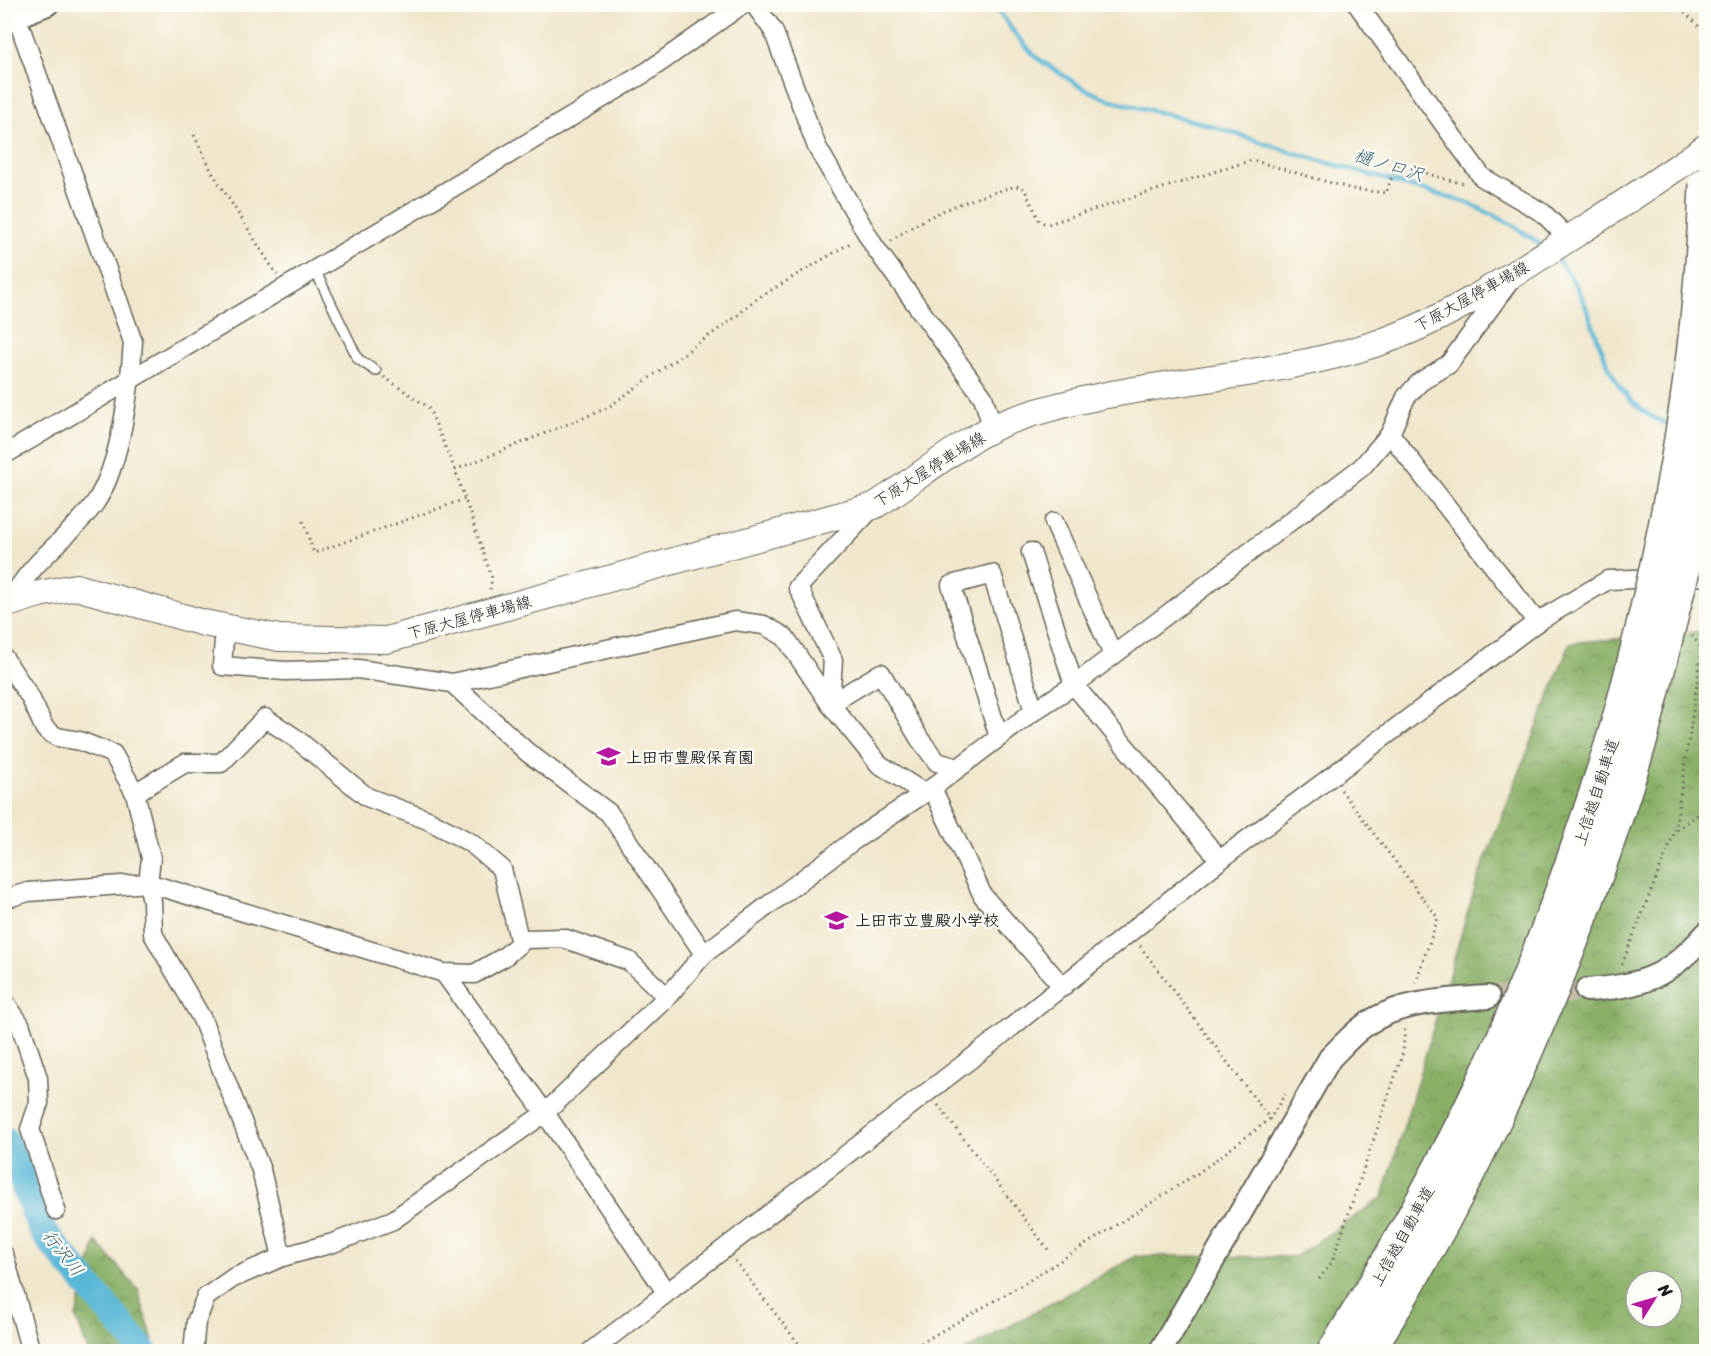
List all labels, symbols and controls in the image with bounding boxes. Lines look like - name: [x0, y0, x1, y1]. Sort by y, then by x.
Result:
- water label: 樋ノ口沢: [1350, 139, 1429, 191]
- street label: 下原大屋停車場線: [1408, 253, 1534, 340]
- street label: 下原大屋停車場線: [867, 423, 991, 516]
- street label: 下原大屋停車場線: [404, 587, 535, 648]
- street label: 上信越自動車道: [1565, 734, 1628, 850]
- place label: 上田市豊殿保育園: [626, 743, 754, 772]
- school or university icon: 上田市豊殿保育園: [595, 744, 621, 770]
- place label: 上田市立豊殿小学校: [855, 906, 999, 935]
- school or university icon: 上田市立豊殿小学校: [824, 907, 850, 933]
- street label: 上信越自動車道: [1363, 1180, 1442, 1292]
- water label: 行沢川: [34, 1222, 92, 1284]
- north arrow: [1624, 1269, 1684, 1329]
- text: N: [1650, 1276, 1681, 1304]

